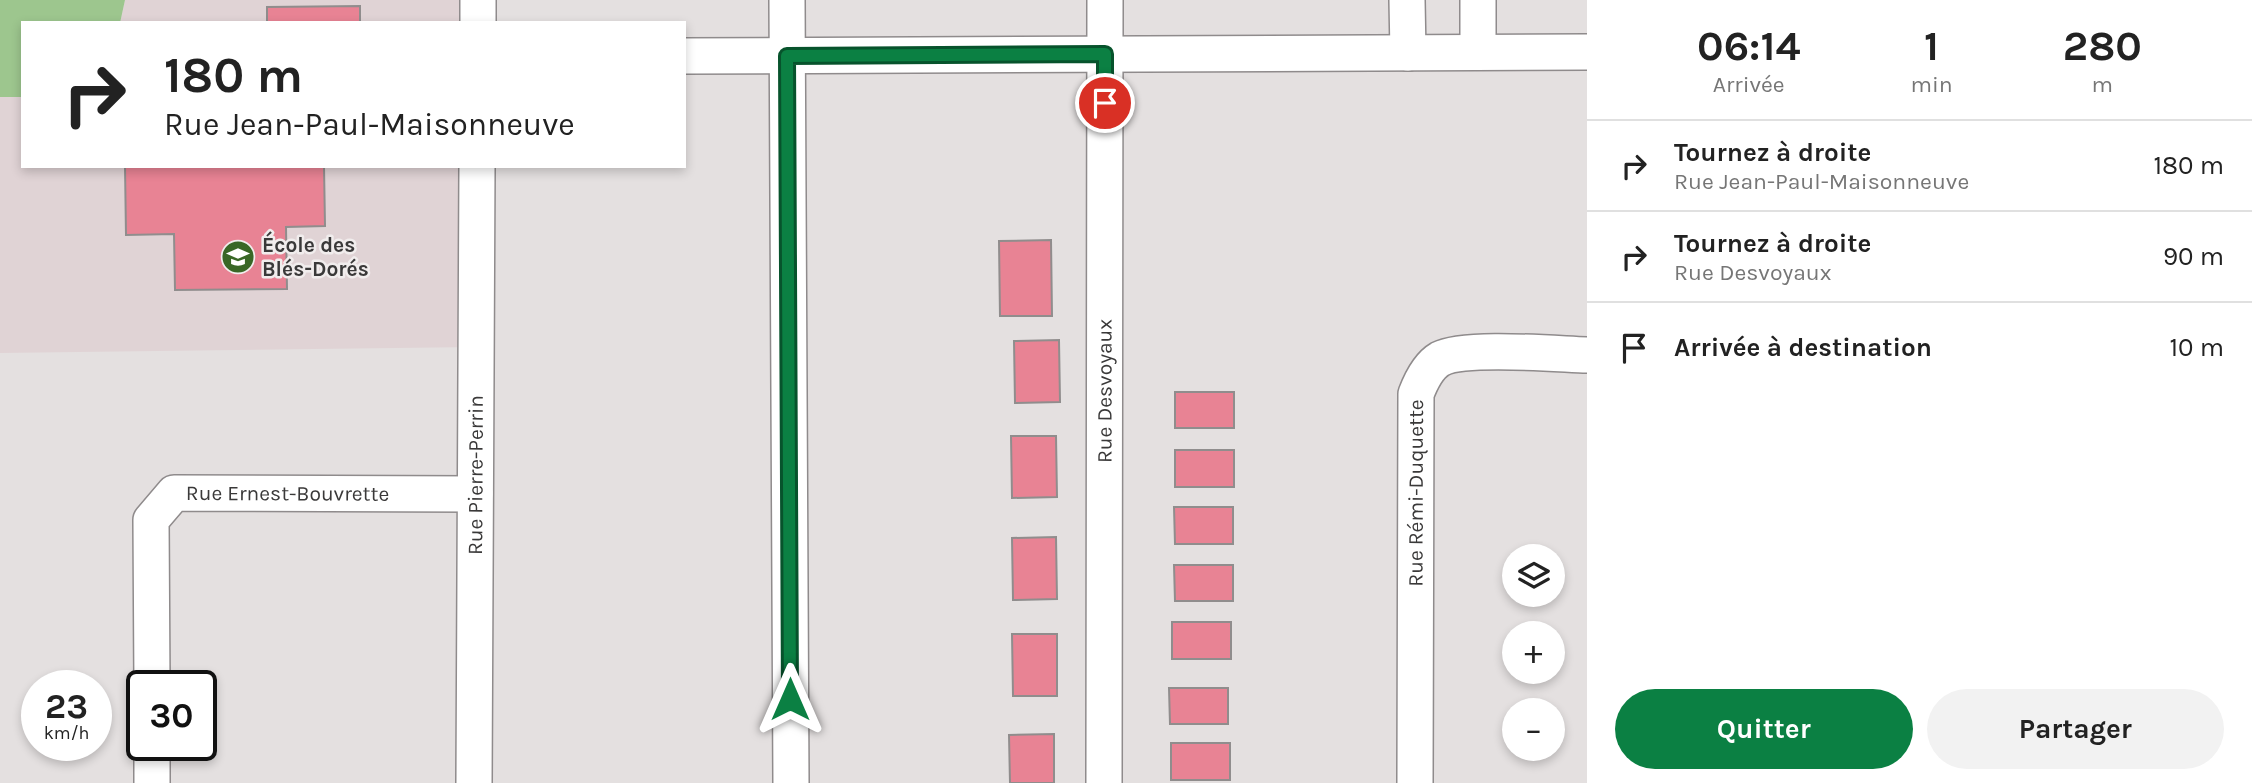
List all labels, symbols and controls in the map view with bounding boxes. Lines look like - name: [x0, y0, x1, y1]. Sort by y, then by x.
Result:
- text: 06:14: [1697, 21, 1800, 71]
- text: 1: [1924, 21, 1939, 71]
- text: 280: [2063, 21, 2142, 71]
- text: 180 m: [164, 47, 303, 104]
- icon: right: [49, 49, 140, 140]
- text: Arrivée: [1713, 71, 1785, 98]
- text: min: [1910, 71, 1953, 98]
- text: m: [2092, 71, 2113, 98]
- pin: [1075, 73, 1135, 133]
- icon: arrive: [1086, 84, 1124, 122]
- text: Rue Jean-Paul-Maisonneuve: [164, 106, 575, 143]
- text: Tournez à droite: [1674, 137, 1871, 168]
- icon: right: [1615, 147, 1653, 185]
- text: 180 m: [2154, 150, 2224, 181]
- text: Rue Jean-Paul-Maisonneuve: [1674, 168, 1969, 195]
- text: Tournez à droite: [1674, 228, 1871, 259]
- place label: École des Blés-Dorés: [262, 231, 369, 281]
- school or university icon: École des Blés-Dorés: [219, 238, 257, 276]
- icon: right: [1615, 238, 1653, 276]
- text: 90 m: [2163, 241, 2224, 272]
- text: Rue Desvoyaux: [1674, 259, 1832, 286]
- street label: Rue Desvoyaux: [1092, 319, 1117, 463]
- icon: arrive: [1615, 329, 1653, 367]
- text: Arrivée à destination: [1674, 332, 1932, 363]
- text: 10 m: [2169, 332, 2224, 363]
- street label: Rue Pierre-Perrin: [463, 395, 488, 555]
- street label: Rue Rémi-Duquette: [1404, 399, 1428, 587]
- street label: Rue Ernest-Bouvrette: [186, 481, 389, 506]
- map controls: [1502, 544, 1565, 761]
- button: layers: [1502, 544, 1565, 607]
- button: +: [1502, 621, 1565, 684]
- position arrow: [753, 662, 827, 736]
- speed limit sign: 30: [126, 670, 217, 761]
- text: 23: [45, 686, 88, 727]
- button: Quitter: [1615, 689, 1913, 769]
- button: Partager: [1927, 689, 2224, 769]
- button: −: [1502, 698, 1565, 761]
- text: km/h: [44, 722, 89, 744]

